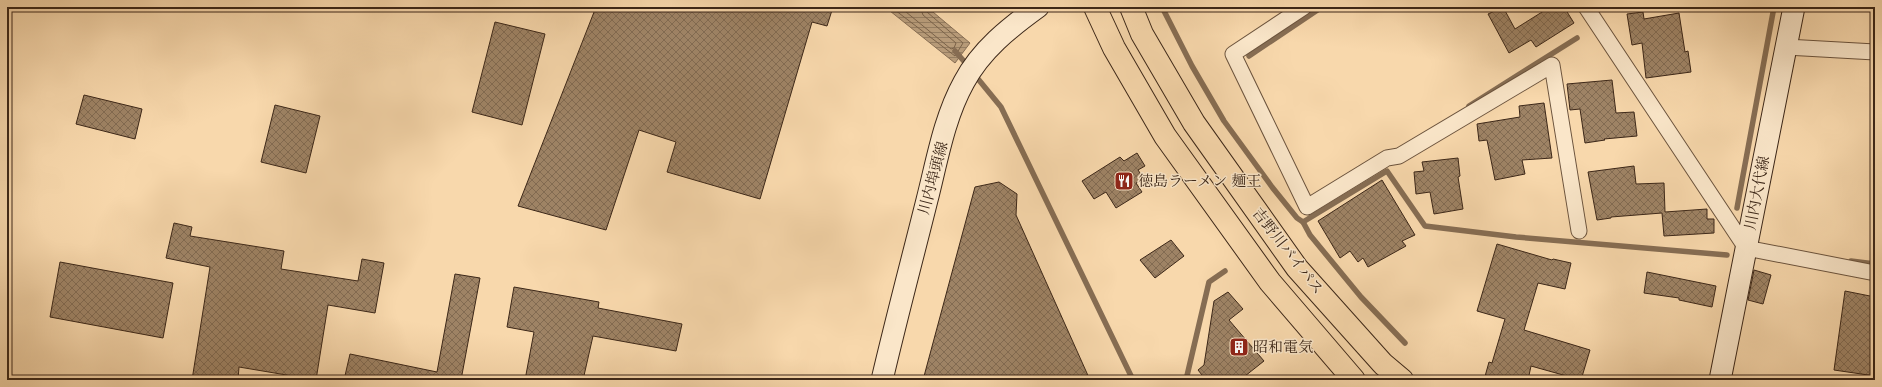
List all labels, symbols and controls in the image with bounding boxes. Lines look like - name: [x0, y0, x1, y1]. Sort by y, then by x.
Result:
- street label: 川内埠頭線: [916, 140, 951, 217]
- street label: 川内大代線: [1742, 155, 1773, 232]
- restaurant icon: 徳島ラーメン 麺王: [1113, 170, 1135, 192]
- place label: 徳島ラーメン 麺王: [1138, 173, 1261, 190]
- street label: 吉野川バイパス: [1249, 205, 1327, 298]
- building icon: 昭和電気: [1228, 336, 1250, 358]
- place label: 昭和電気: [1253, 339, 1313, 356]

